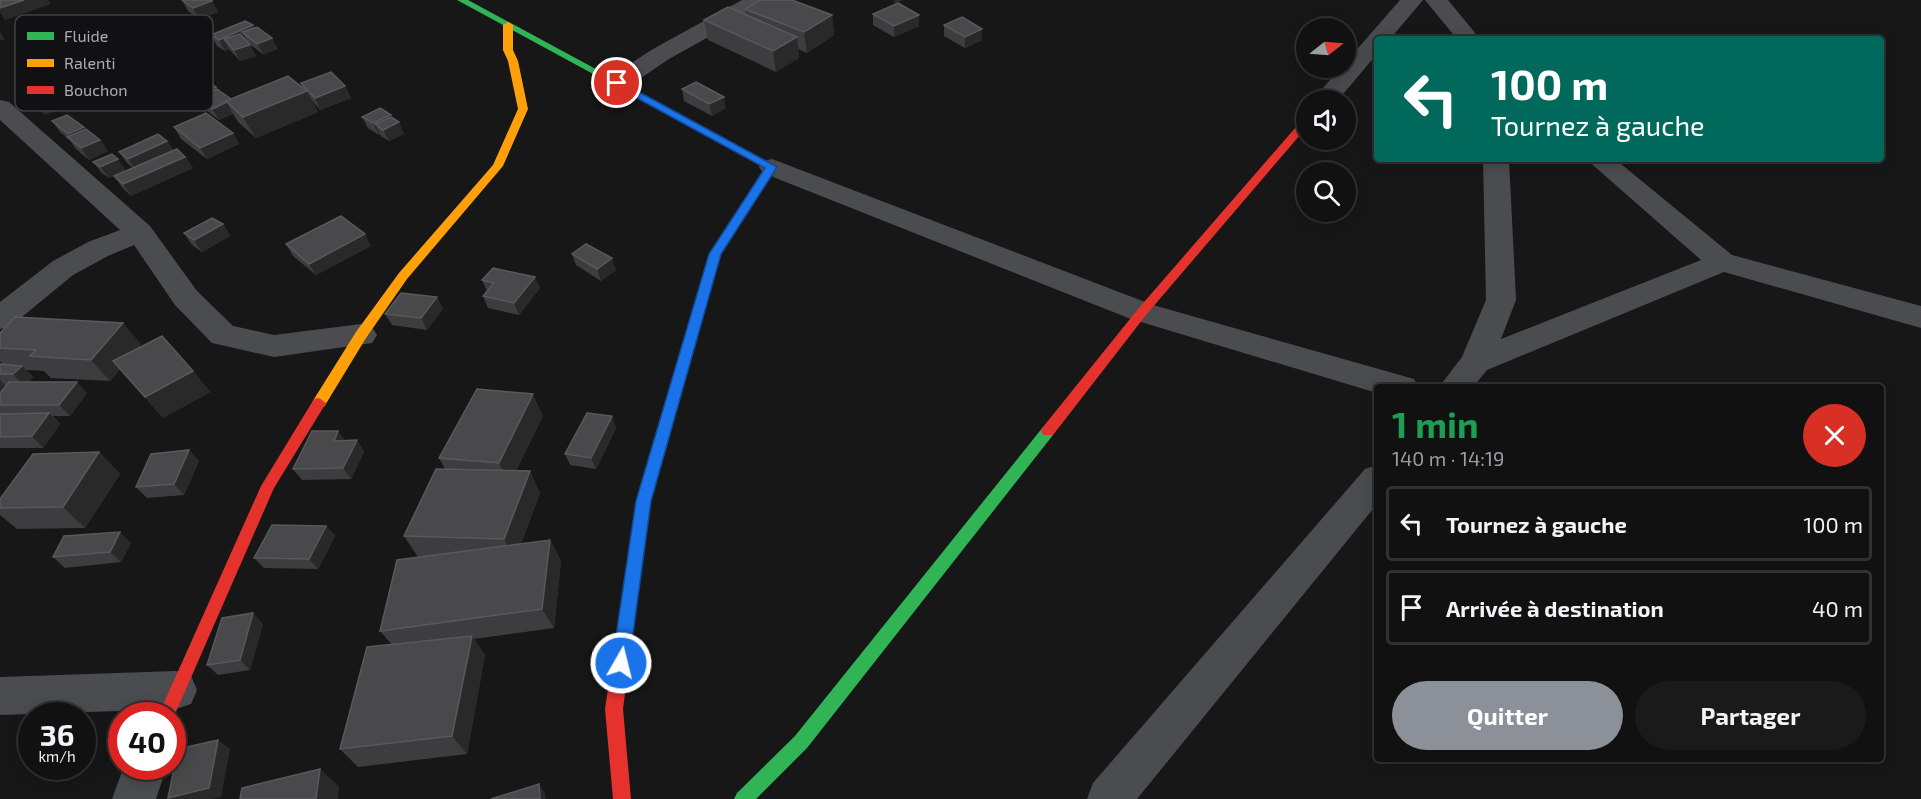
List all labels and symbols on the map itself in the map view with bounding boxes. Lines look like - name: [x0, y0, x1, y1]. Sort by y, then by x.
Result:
- legend: [15, 15, 213, 111]
- north arrow: [1296, 18, 1356, 78]
- text: Fluide: [64, 26, 108, 45]
- text: Ralenti: [64, 53, 115, 72]
- pin: [591, 57, 642, 108]
- text: Bouchon: [64, 80, 128, 99]
- position arrow: [589, 631, 653, 695]
- speed limit sign: 40: [108, 702, 186, 780]

